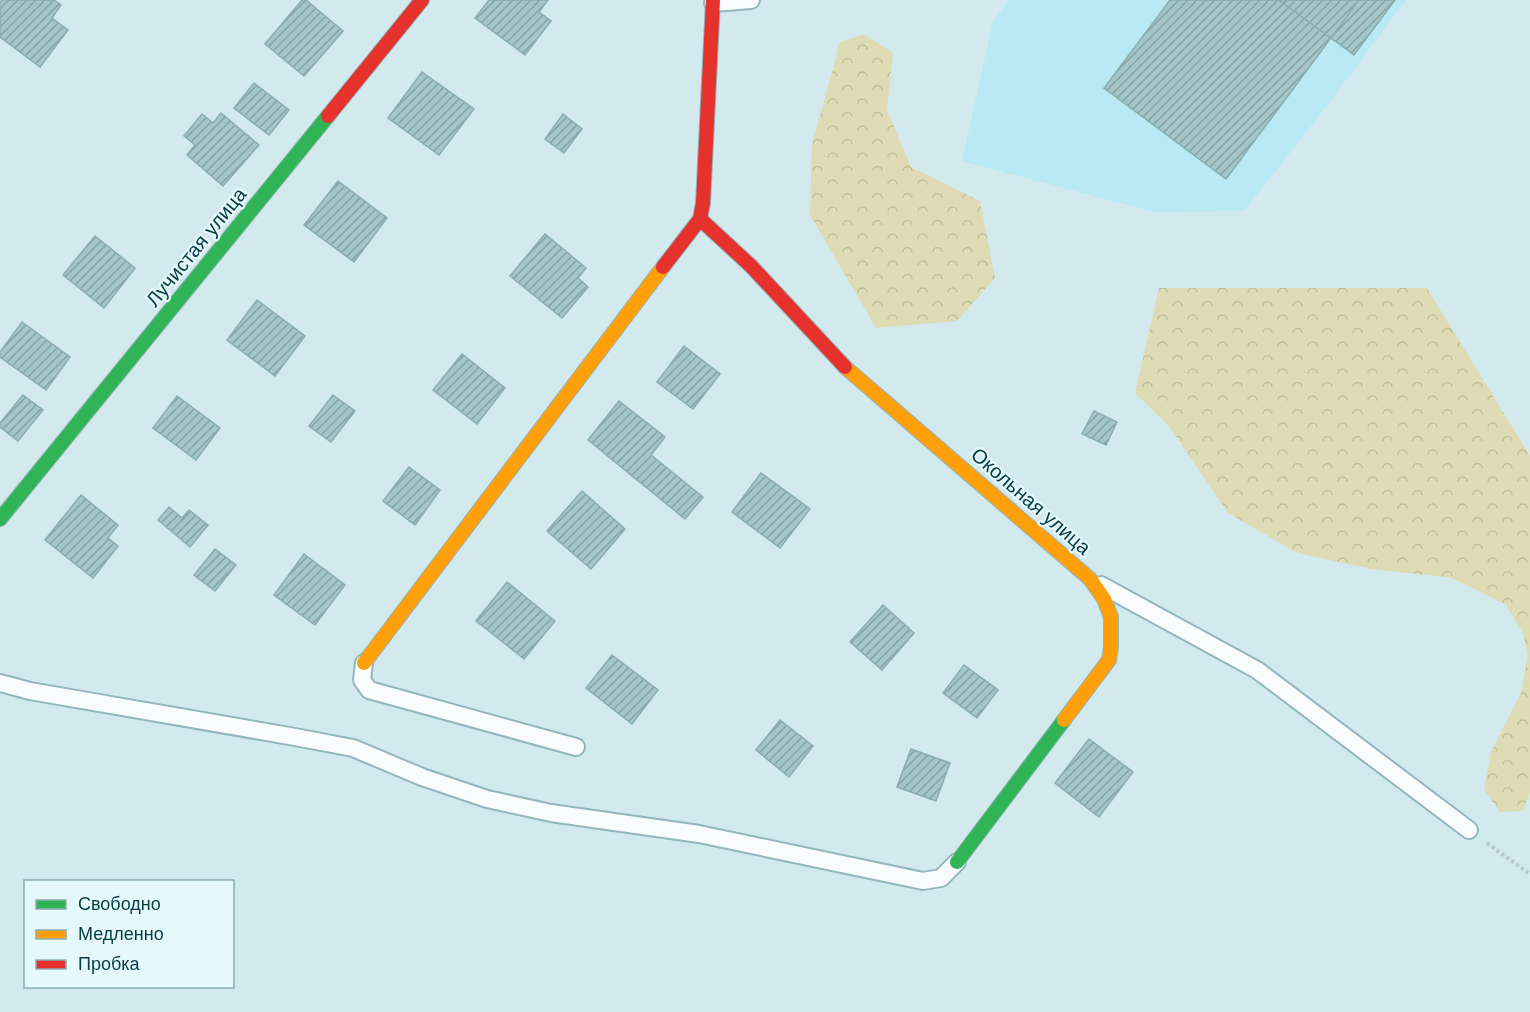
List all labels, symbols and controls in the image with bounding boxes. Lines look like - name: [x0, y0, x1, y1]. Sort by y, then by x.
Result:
- street label: Лучистая улица: [141, 183, 251, 311]
- street label: Окольная улица: [967, 443, 1096, 559]
- legend: [24, 880, 234, 988]
- text: Свободно: [78, 894, 161, 914]
- text: Медленно: [78, 924, 164, 944]
- text: Пробка: [78, 954, 141, 974]

